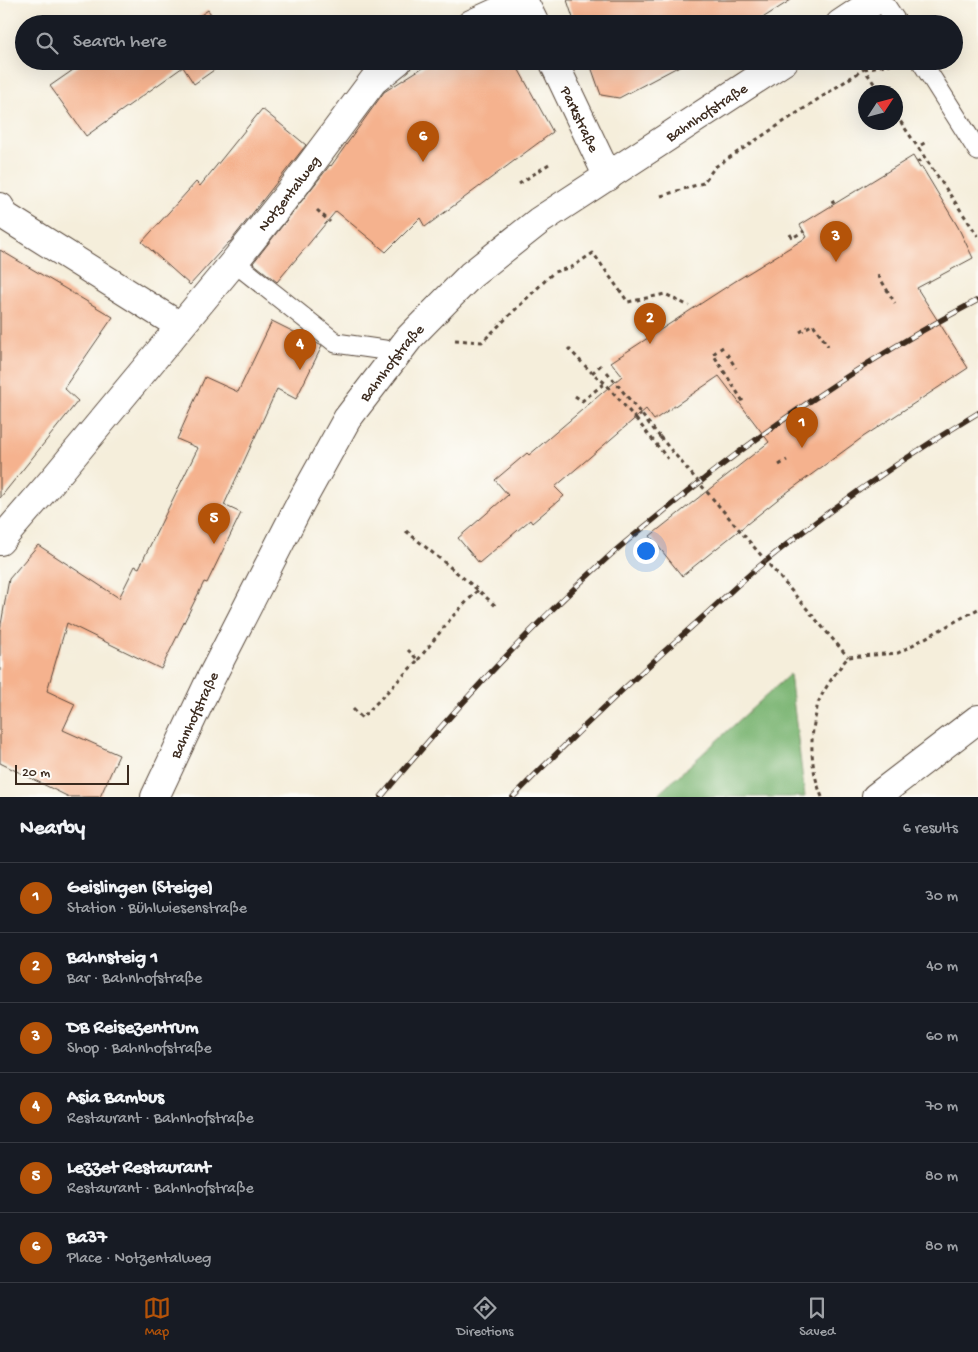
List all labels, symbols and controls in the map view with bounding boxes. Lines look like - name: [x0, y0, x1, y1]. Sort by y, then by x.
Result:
- search box: [15, 15, 963, 70]
- icon: search: [33, 29, 61, 57]
- text: Search here: [73, 31, 167, 54]
- street label: Bahnhofstraße: [662, 80, 752, 147]
- street label: Parkstraße: [555, 83, 602, 156]
- north arrow: [858, 85, 903, 130]
- pin: 6: [407, 121, 439, 162]
- street label: Notzentalweg: [255, 153, 325, 236]
- pin: 3: [820, 221, 852, 262]
- pin: 2: [634, 303, 666, 344]
- street label: Bahnhofstraße: [356, 321, 429, 407]
- pin: 4: [284, 329, 316, 370]
- pin: 1: [786, 407, 818, 448]
- pin: 5: [198, 503, 230, 544]
- your location: [633, 538, 659, 564]
- street label: Bahnhofstraße: [167, 669, 224, 763]
- scale bar: [15, 762, 129, 785]
- text: 20 m: [22, 765, 50, 782]
- text: Nearby: [20, 817, 85, 842]
- text: 6 results: [903, 820, 958, 839]
- text: Geislingen (Steige): [67, 877, 213, 900]
- text: 1: [33, 888, 39, 907]
- text: 30 m: [925, 888, 958, 907]
- text: Station · Bühlwiesenstraße: [67, 900, 247, 919]
- text: Bahnsteig 1: [67, 947, 158, 970]
- text: 2: [32, 958, 40, 977]
- text: 40 m: [926, 958, 958, 977]
- text: Bar · Bahnhofstraße: [67, 970, 202, 989]
- text: DB Reisezentrum: [67, 1017, 198, 1040]
- text: 3: [32, 1028, 40, 1047]
- text: 60 m: [926, 1028, 958, 1047]
- text: Shop · Bahnhofstraße: [67, 1040, 212, 1059]
- text: Asia Bambus: [67, 1087, 164, 1110]
- text: 4: [32, 1098, 40, 1117]
- text: 70 m: [925, 1098, 958, 1117]
- text: Restaurant · Bahnhofstraße: [67, 1110, 254, 1129]
- text: Lezzet Restaurant: [67, 1157, 211, 1180]
- text: 5: [32, 1168, 40, 1187]
- text: 80 m: [925, 1168, 958, 1187]
- text: Restaurant · Bahnhofstraße: [67, 1180, 254, 1199]
- text: Ba37: [67, 1227, 107, 1250]
- text: 6: [32, 1238, 40, 1257]
- text: 80 m: [925, 1238, 958, 1257]
- text: Place · Notzentalweg: [67, 1250, 211, 1269]
- tab: Map: [143, 1294, 171, 1341]
- tab: Directions: [457, 1294, 514, 1341]
- tab: Saved: [799, 1294, 835, 1341]

